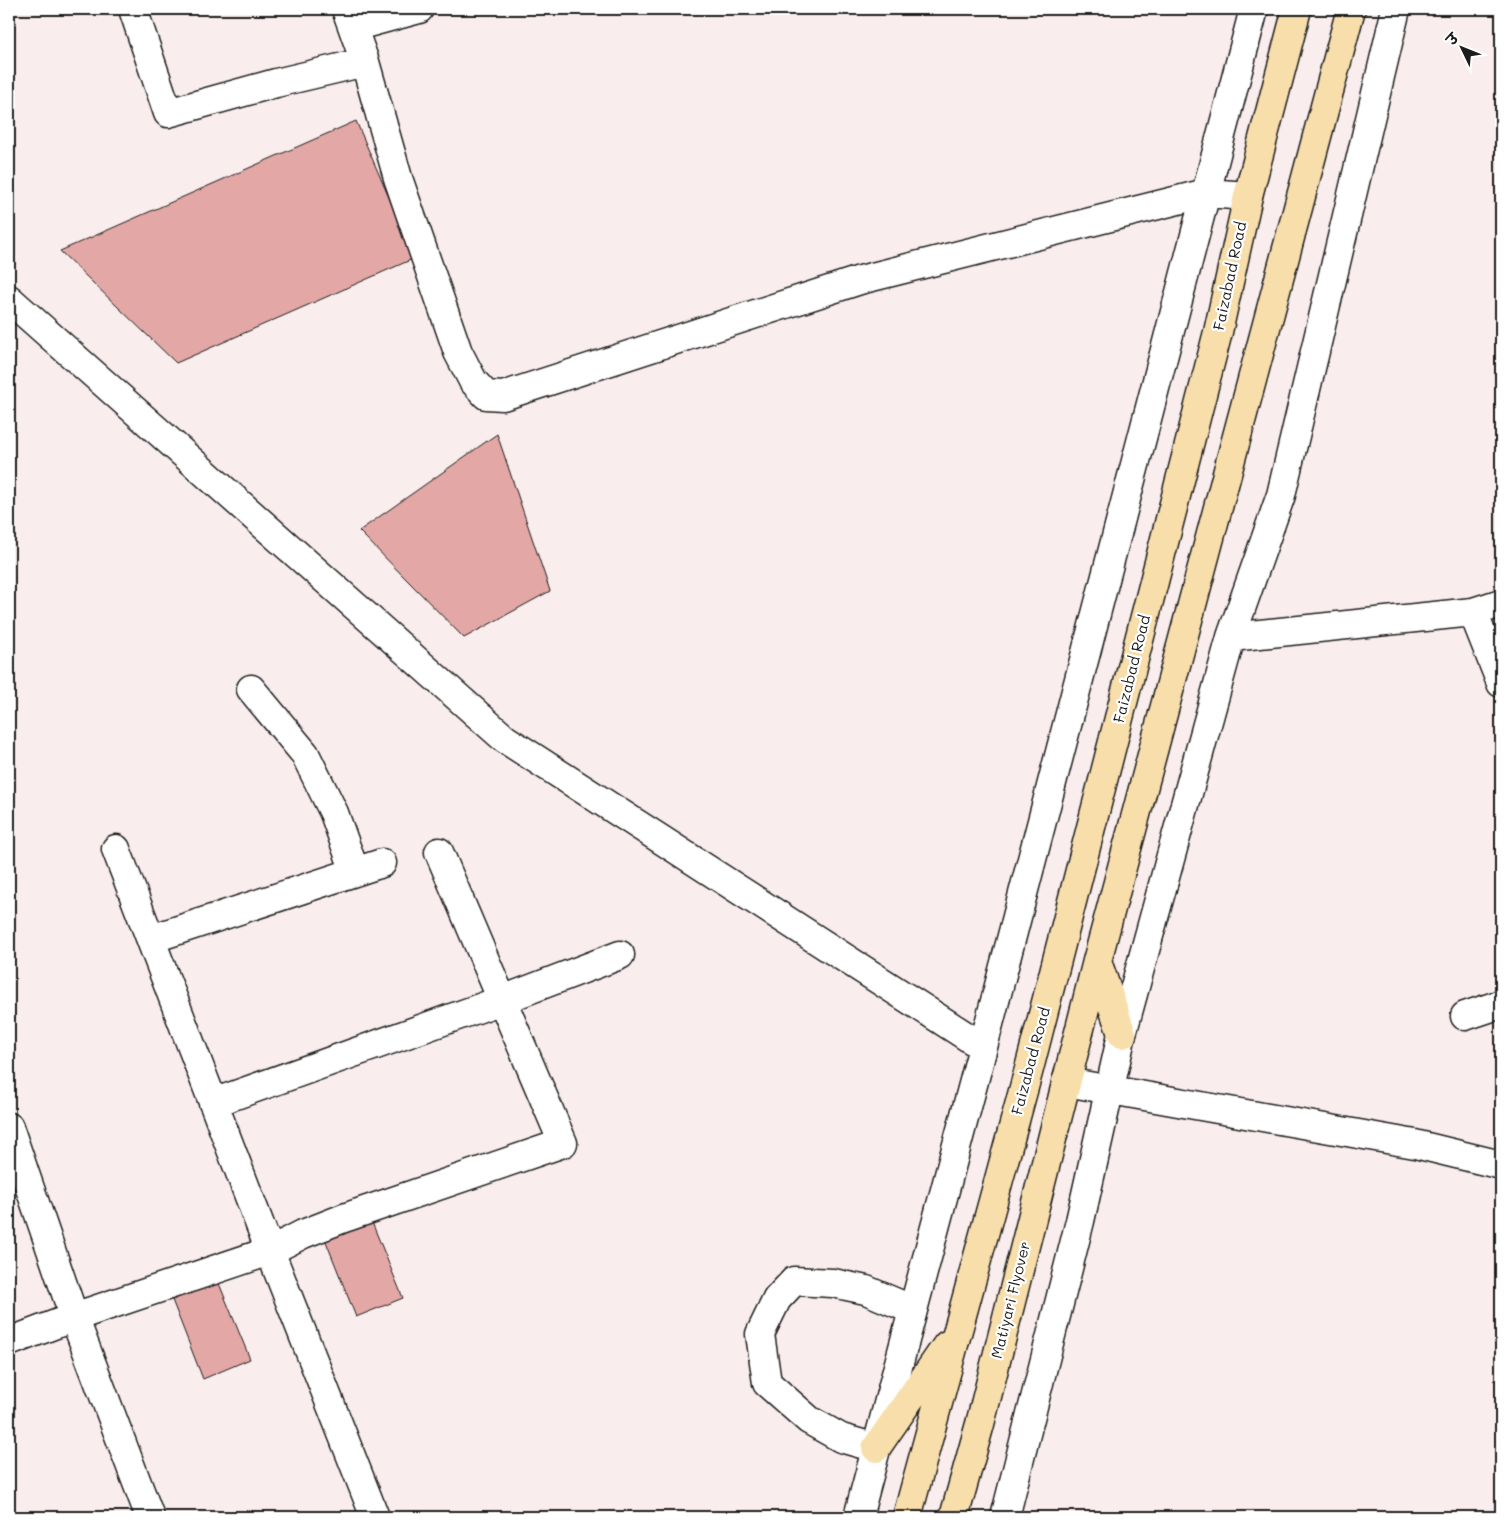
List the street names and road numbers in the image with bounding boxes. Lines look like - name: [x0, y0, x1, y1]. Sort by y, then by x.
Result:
- street label: Faizabad Road: [1208, 220, 1250, 332]
- street label: Faizabad Road: [1108, 613, 1154, 725]
- street label: Faizabad Road: [1006, 1005, 1054, 1117]
- street label: Matiyari Flyover: [986, 1239, 1034, 1361]

